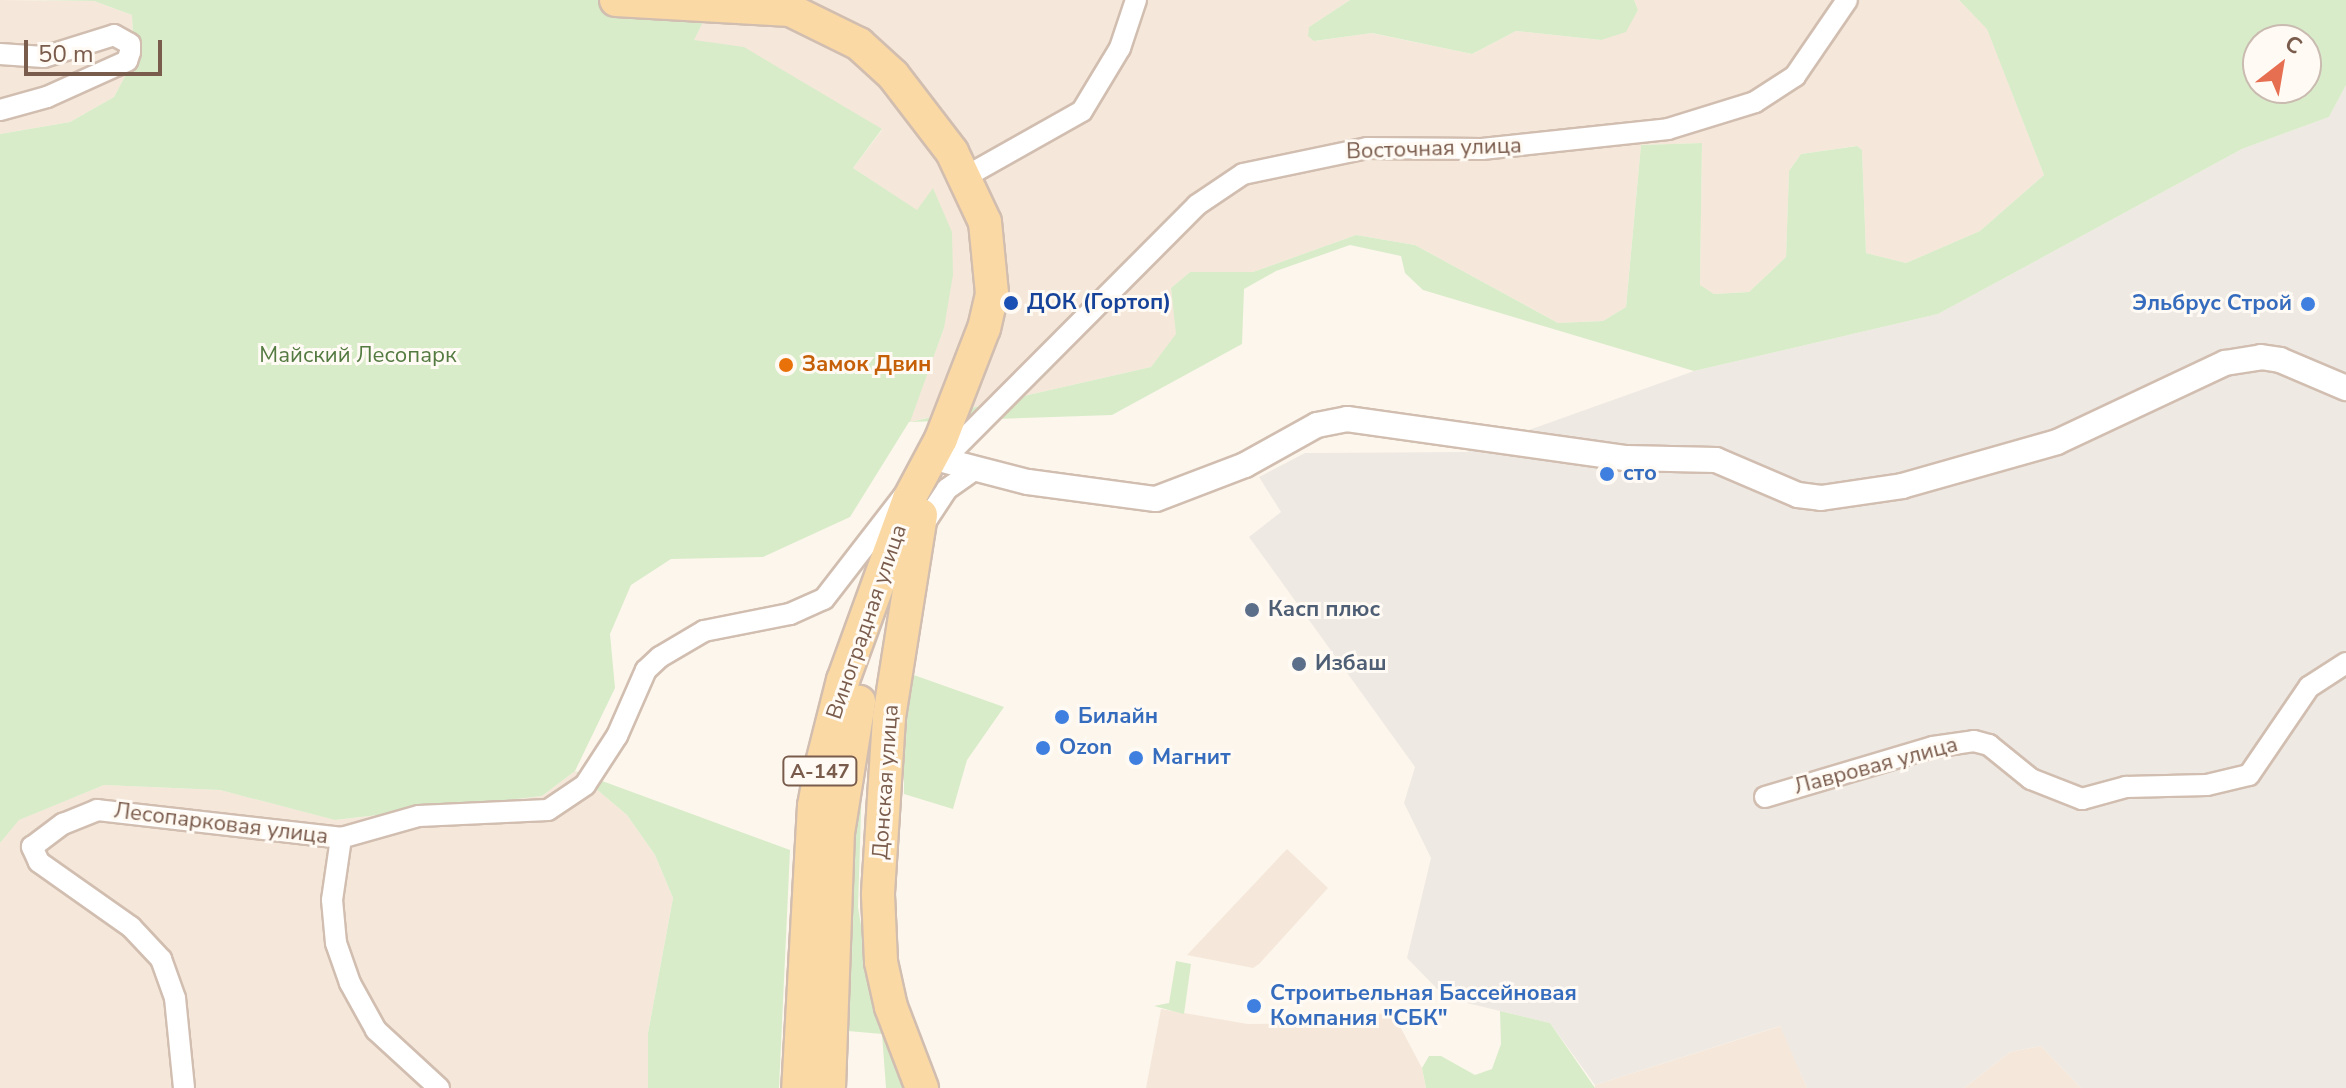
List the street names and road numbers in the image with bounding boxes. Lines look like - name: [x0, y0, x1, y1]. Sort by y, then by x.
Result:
- street label: Восточная улица: [1346, 133, 1522, 165]
- street label: Виноградная улица: [821, 521, 913, 723]
- street label: Донская улица: [867, 704, 905, 860]
- street label: Лавровая улица: [1791, 731, 1961, 801]
- road number: А-147: [782, 755, 858, 787]
- street label: Лесопарковая улица: [112, 798, 330, 850]

